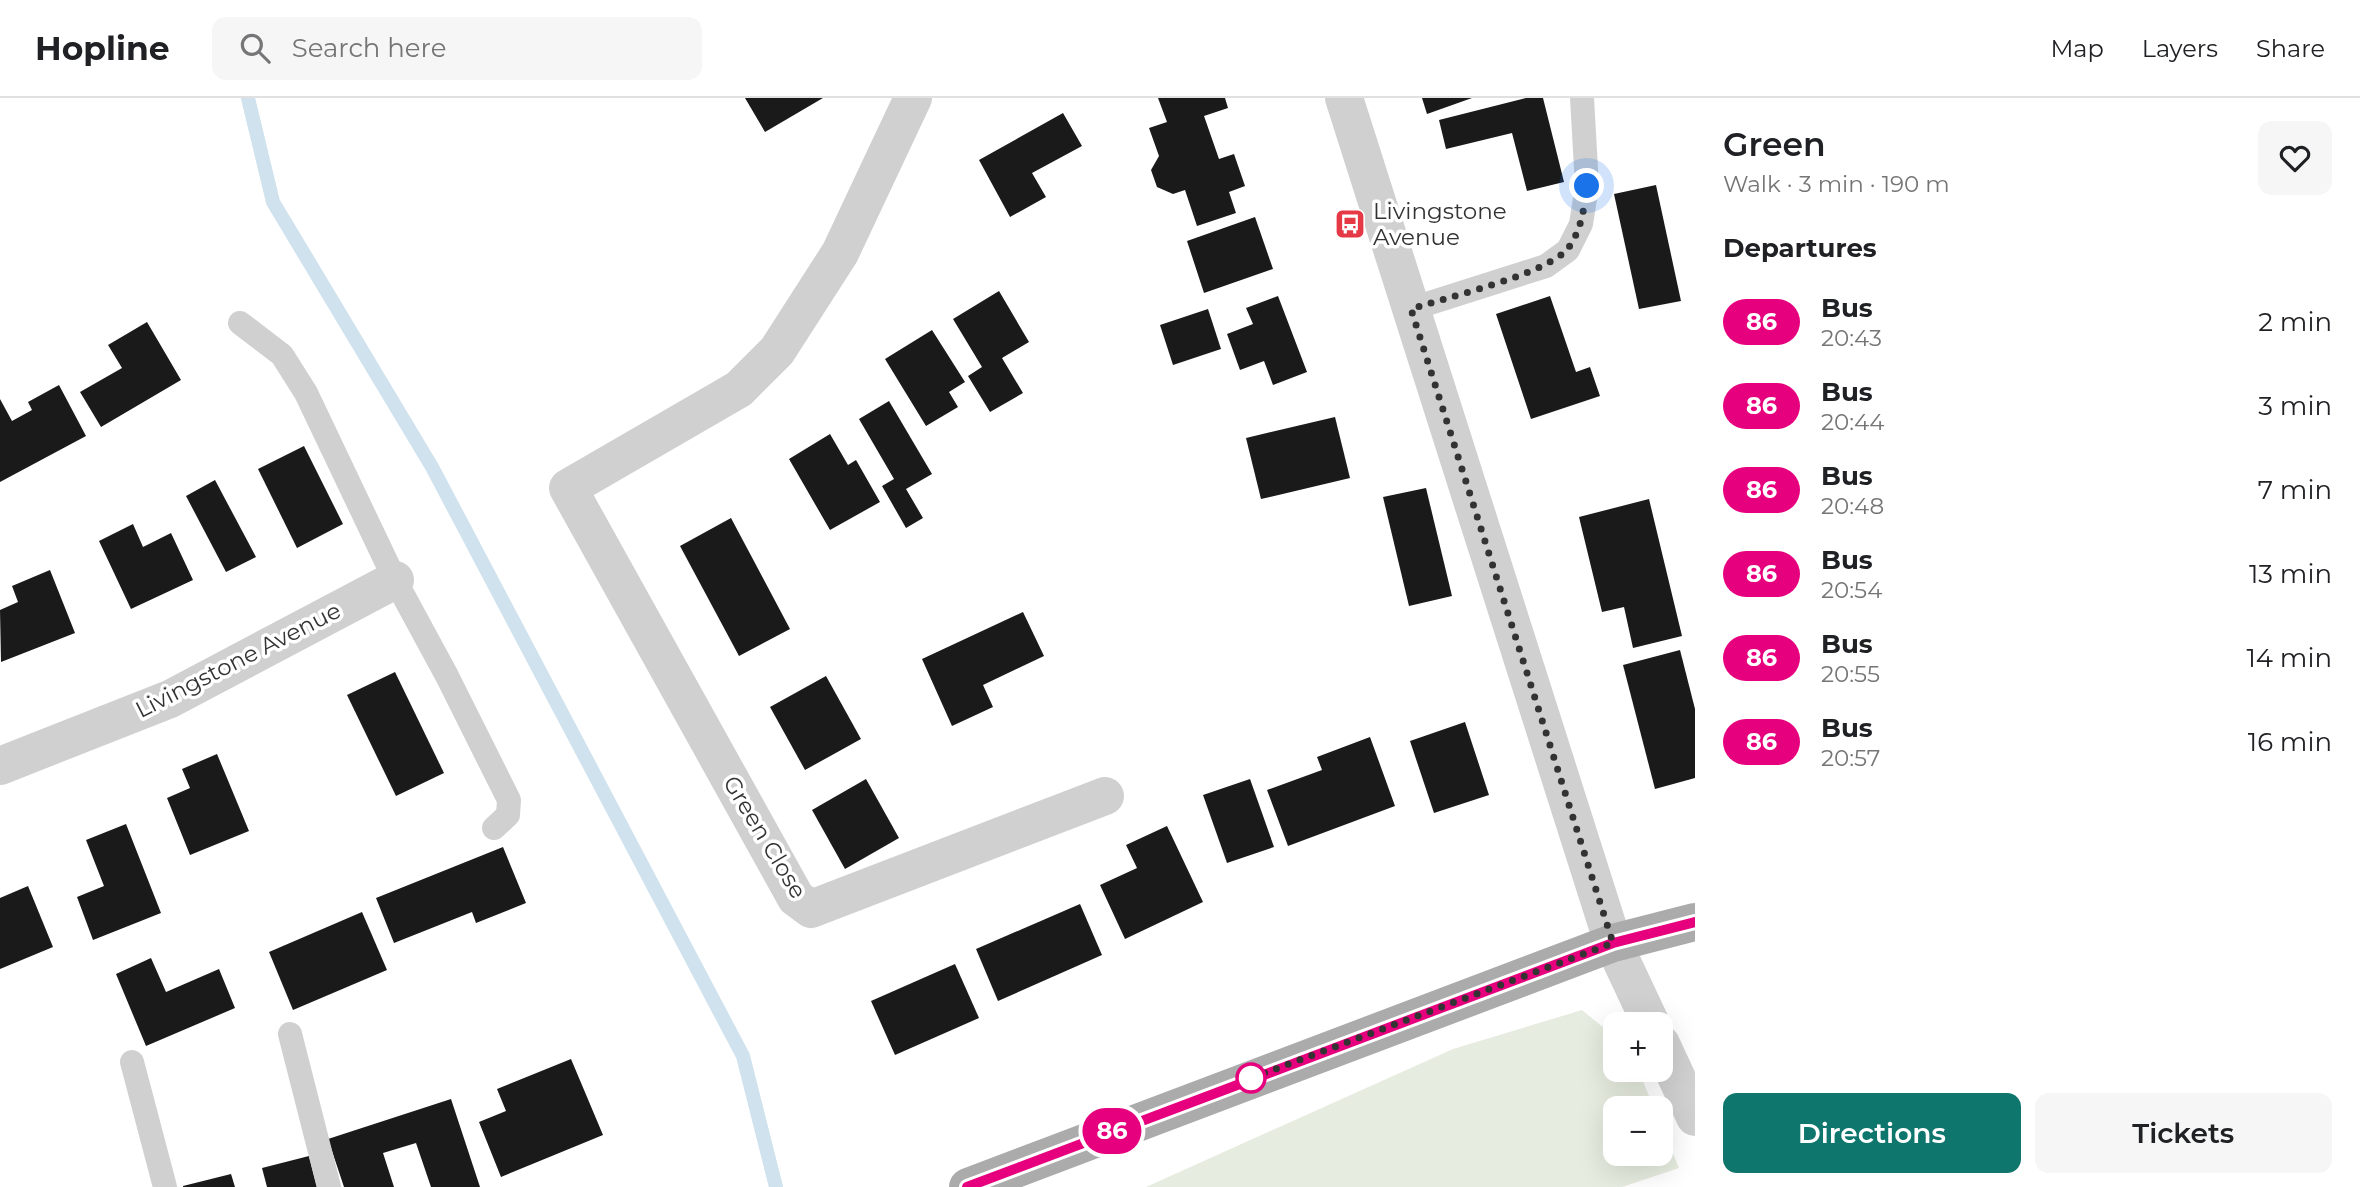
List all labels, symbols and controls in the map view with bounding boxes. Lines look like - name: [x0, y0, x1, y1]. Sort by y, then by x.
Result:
- search box: [212, 17, 702, 80]
- text: Hopline: [35, 28, 170, 68]
- icon: search: [236, 29, 274, 67]
- text: Search here: [292, 32, 446, 64]
- text: Map: [2050, 34, 2104, 63]
- text: Layers: [2142, 34, 2218, 63]
- text: Share: [2256, 34, 2325, 63]
- button: heart: [2258, 121, 2332, 195]
- text: Green: [1723, 124, 1826, 164]
- your location: [1569, 168, 1604, 203]
- text: Walk · 3 min · 190 m: [1723, 170, 1950, 198]
- place label: Livingstone Avenue: [1373, 197, 1507, 251]
- bus stop icon: Livingstone Avenue: [1333, 207, 1367, 241]
- text: Departures: [1723, 232, 1877, 264]
- text: Bus: [1821, 292, 1873, 324]
- text: 2 min: [2258, 306, 2332, 338]
- text: 86: [1746, 307, 1777, 336]
- text: 20:43: [1821, 324, 1882, 352]
- text: Bus: [1821, 376, 1873, 408]
- text: 3 min: [2258, 390, 2332, 422]
- text: 86: [1746, 391, 1777, 420]
- text: 20:44: [1821, 408, 1885, 436]
- text: Bus: [1821, 460, 1873, 492]
- text: 7 min: [2258, 474, 2332, 506]
- text: 86: [1746, 475, 1777, 504]
- text: 20:48: [1821, 492, 1884, 520]
- text: Bus: [1821, 544, 1873, 576]
- text: 13 min: [2249, 558, 2332, 590]
- text: 86: [1746, 559, 1777, 588]
- text: 20:54: [1821, 576, 1882, 604]
- street label: Livingstone Avenue: [131, 596, 345, 724]
- text: Bus: [1821, 628, 1873, 660]
- text: 14 min: [2246, 642, 2332, 674]
- text: 86: [1746, 643, 1777, 672]
- text: 20:55: [1821, 660, 1880, 688]
- text: Bus: [1821, 712, 1873, 744]
- text: 16 min: [2248, 726, 2332, 758]
- text: 86: [1746, 727, 1777, 756]
- text: 20:57: [1821, 744, 1880, 772]
- street label: Green Close: [717, 771, 813, 903]
- map controls: [1603, 1012, 1673, 1166]
- button: +: [1603, 1012, 1673, 1082]
- unlabelled marker: [1236, 1063, 1266, 1093]
- button: Directions: [1723, 1093, 2021, 1173]
- button: Tickets: [2035, 1093, 2332, 1173]
- button: −: [1603, 1096, 1673, 1166]
- line badge: 86: [1080, 1108, 1144, 1154]
- text: 86: [1096, 1116, 1128, 1145]

